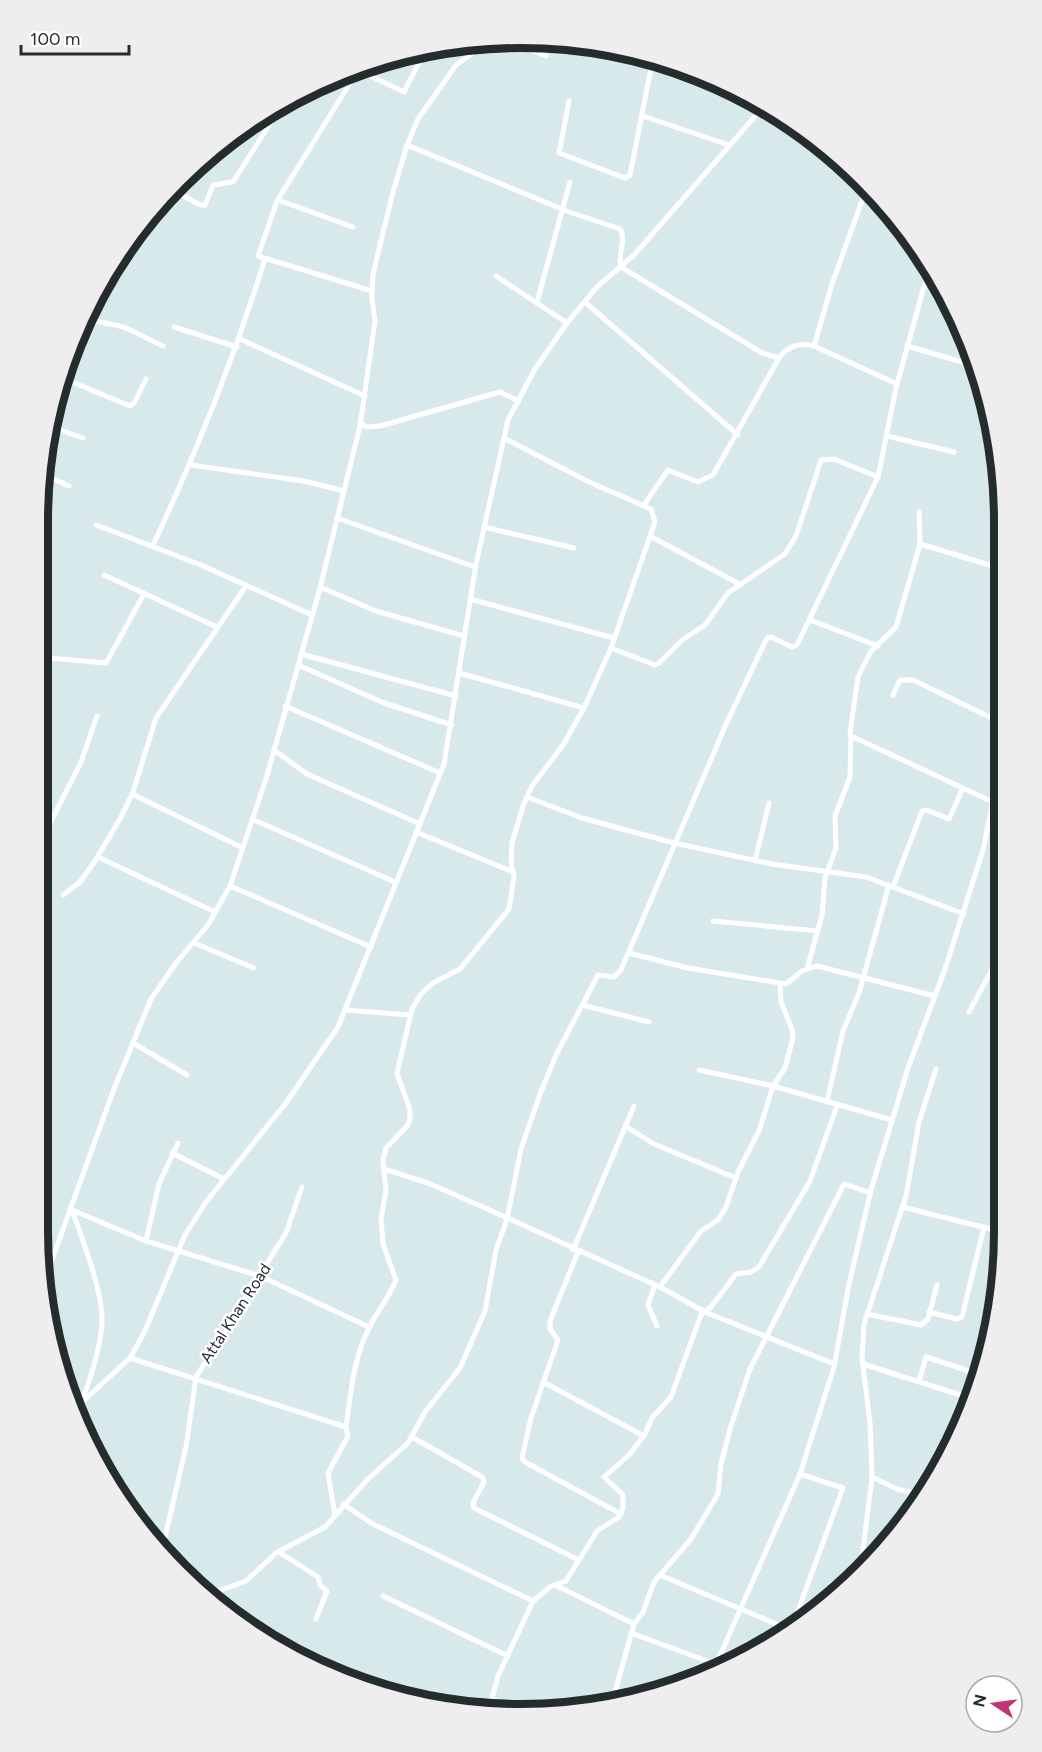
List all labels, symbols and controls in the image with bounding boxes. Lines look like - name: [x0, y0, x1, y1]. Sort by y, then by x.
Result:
- scale bar: [21, 18, 129, 56]
- text: 100 m: [30, 28, 80, 50]
- street label: Attal Khan Road: [196, 1260, 275, 1367]
- north arrow: [964, 1674, 1024, 1734]
- text: N: [969, 1693, 991, 1709]

